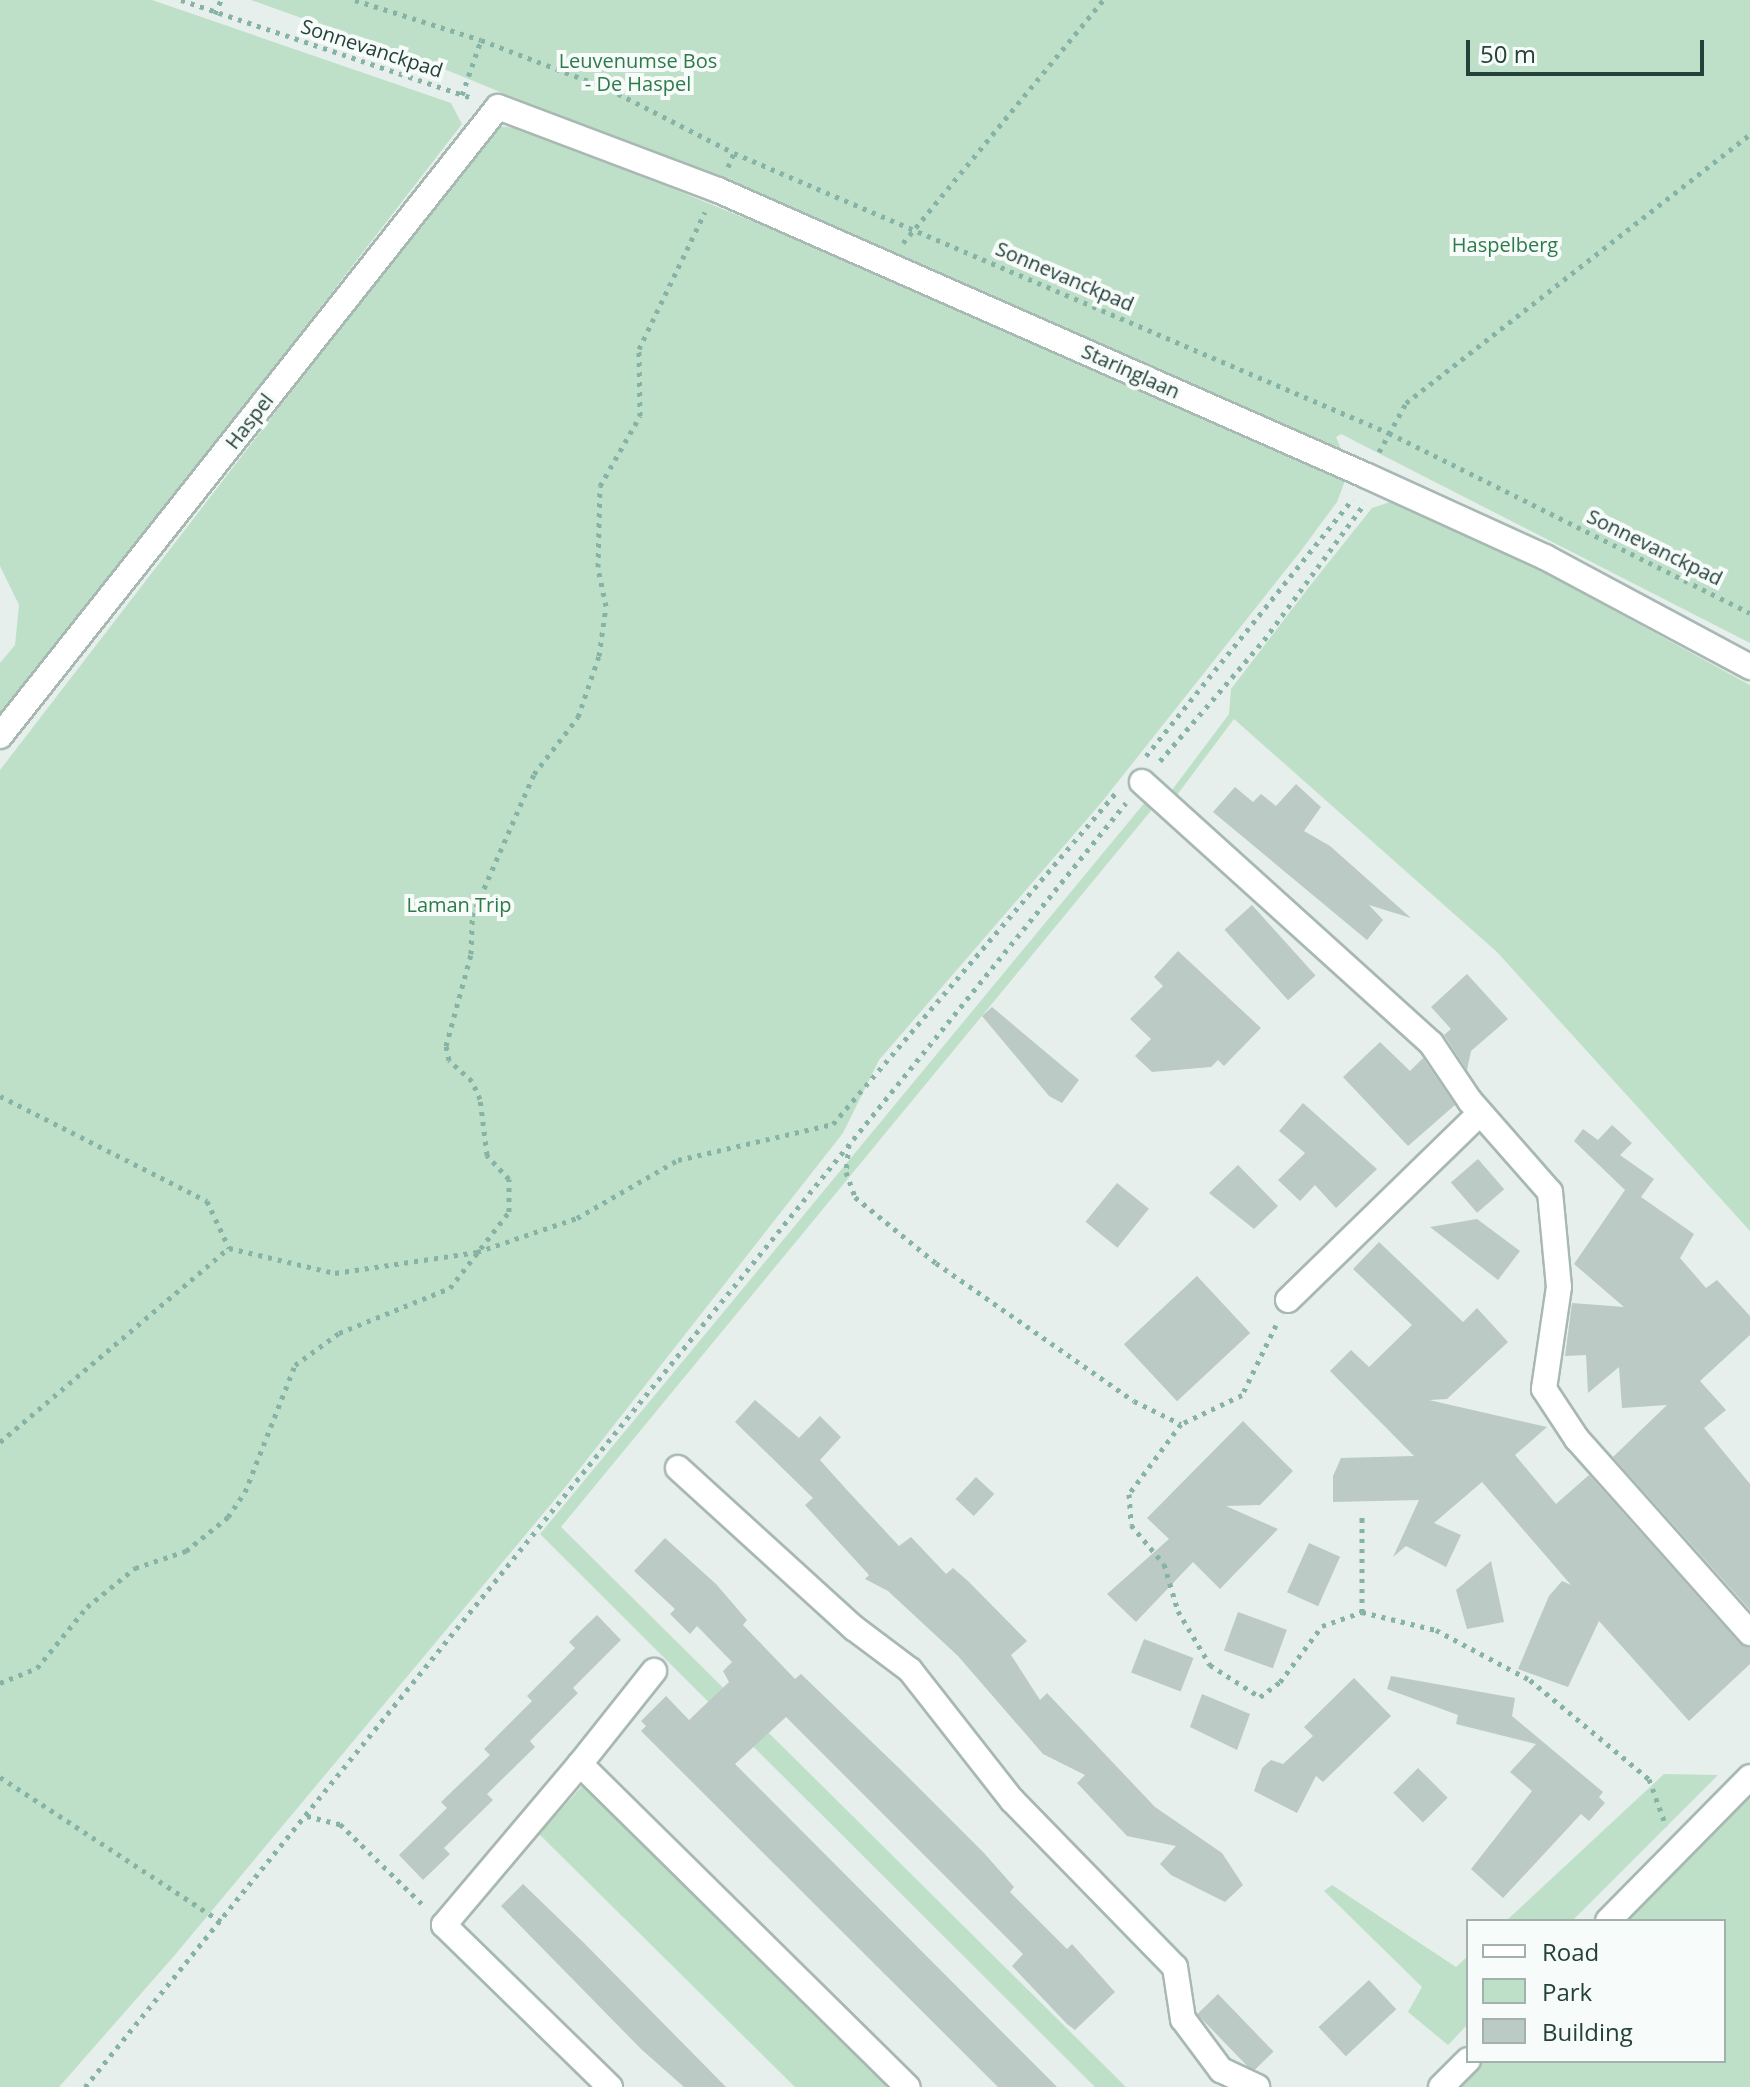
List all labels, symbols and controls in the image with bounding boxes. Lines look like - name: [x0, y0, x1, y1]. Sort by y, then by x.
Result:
- street label: Sonnevanckpad: [298, 14, 446, 82]
- scale bar: [1470, 24, 1708, 74]
- text: 50 m: [1480, 37, 1536, 70]
- park label: Leuvenumse Bos - De Haspel: [559, 48, 717, 95]
- park label: Haspelberg: [1452, 232, 1558, 256]
- street label: Sonnevanckpad: [992, 236, 1138, 316]
- street label: Staringlaan: [1078, 339, 1184, 403]
- street label: Haspel: [220, 388, 278, 454]
- street label: Sonnevanckpad: [1583, 504, 1727, 590]
- park label: Laman Trip: [406, 892, 512, 916]
- legend: [1466, 1919, 1726, 2063]
- text: Road: [1542, 1935, 1599, 1968]
- text: Park: [1542, 1975, 1592, 2008]
- text: Building: [1542, 2015, 1633, 2048]

